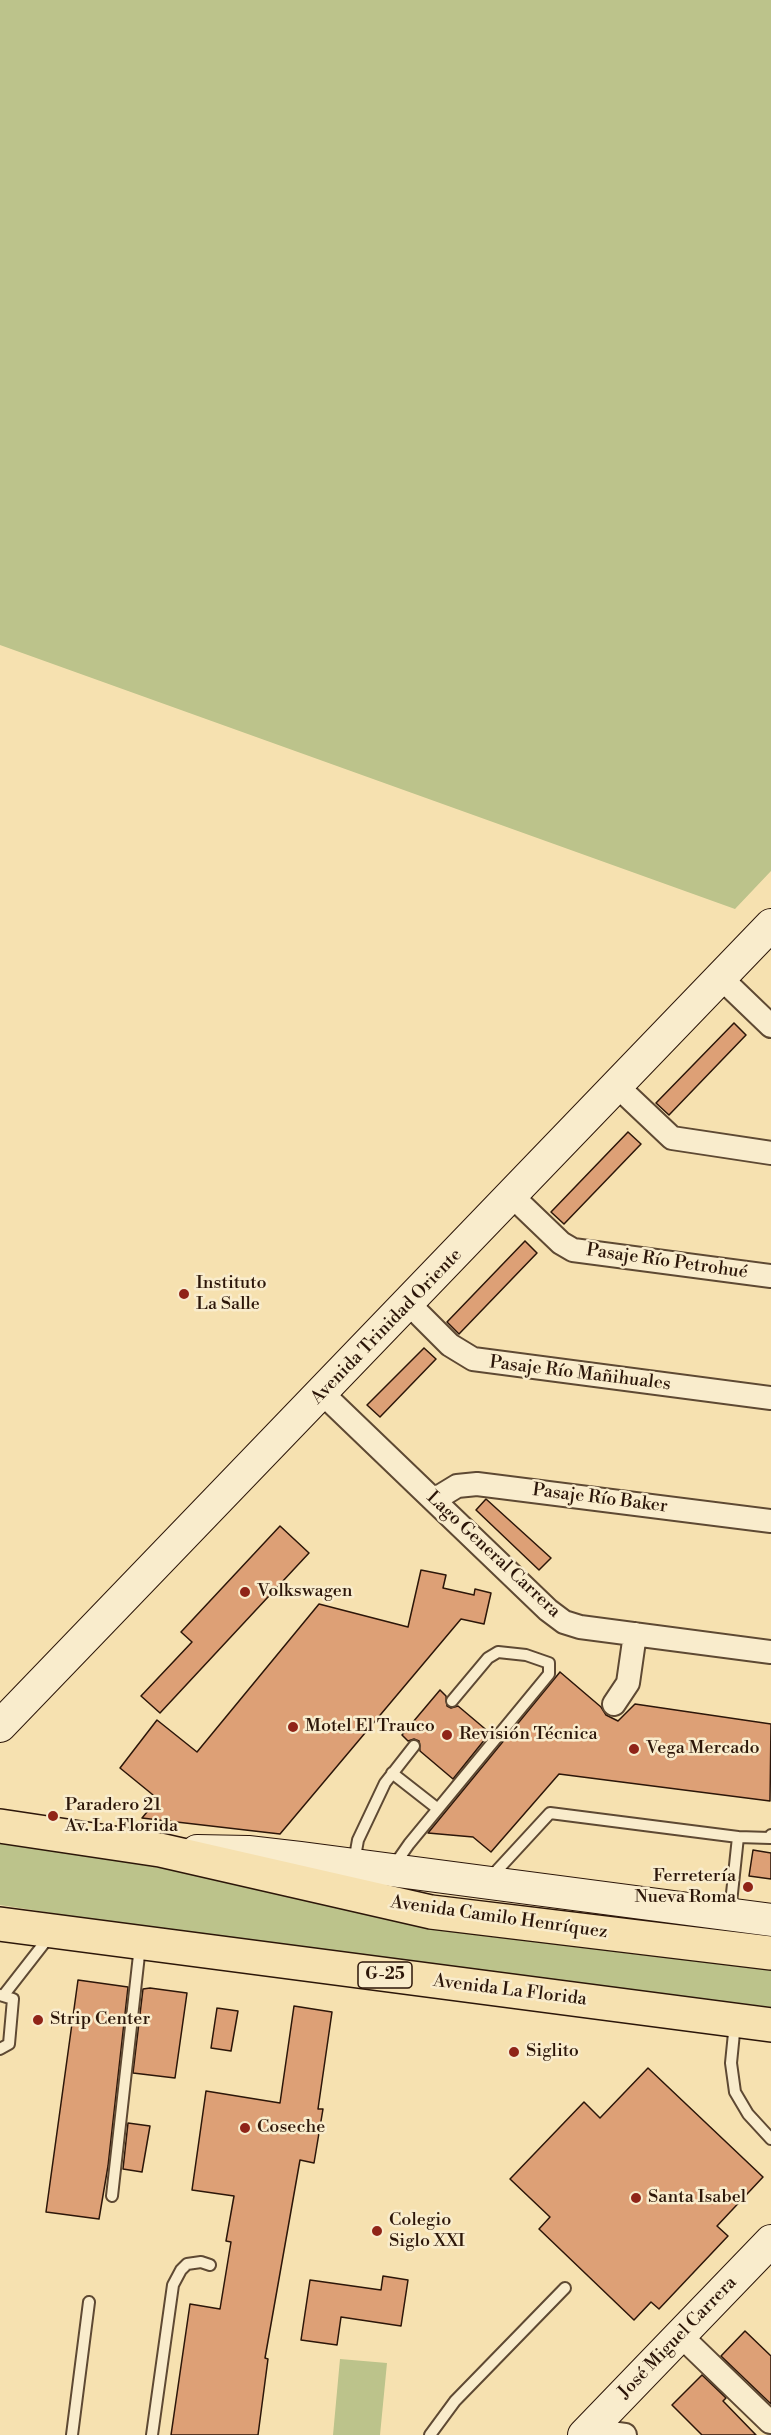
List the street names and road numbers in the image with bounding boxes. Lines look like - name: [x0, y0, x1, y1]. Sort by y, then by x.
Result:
- street label: Pasaje Río Petrohué: [585, 1240, 749, 1284]
- street label: Avenida Trinidad Oriente: [307, 1245, 467, 1409]
- street label: Pasaje Río Mañihuales: [488, 1352, 672, 1396]
- street label: Pasaje Río Baker: [531, 1480, 669, 1518]
- street label: Lago General Carrera: [422, 1487, 564, 1623]
- street label: Avenida Camilo Henríquez: [389, 1892, 609, 1944]
- road number: G-25: [358, 1962, 412, 1988]
- street label: Avenida La Florida: [432, 1971, 588, 2011]
- street label: José Miguel Carrera: [614, 2273, 742, 2403]

